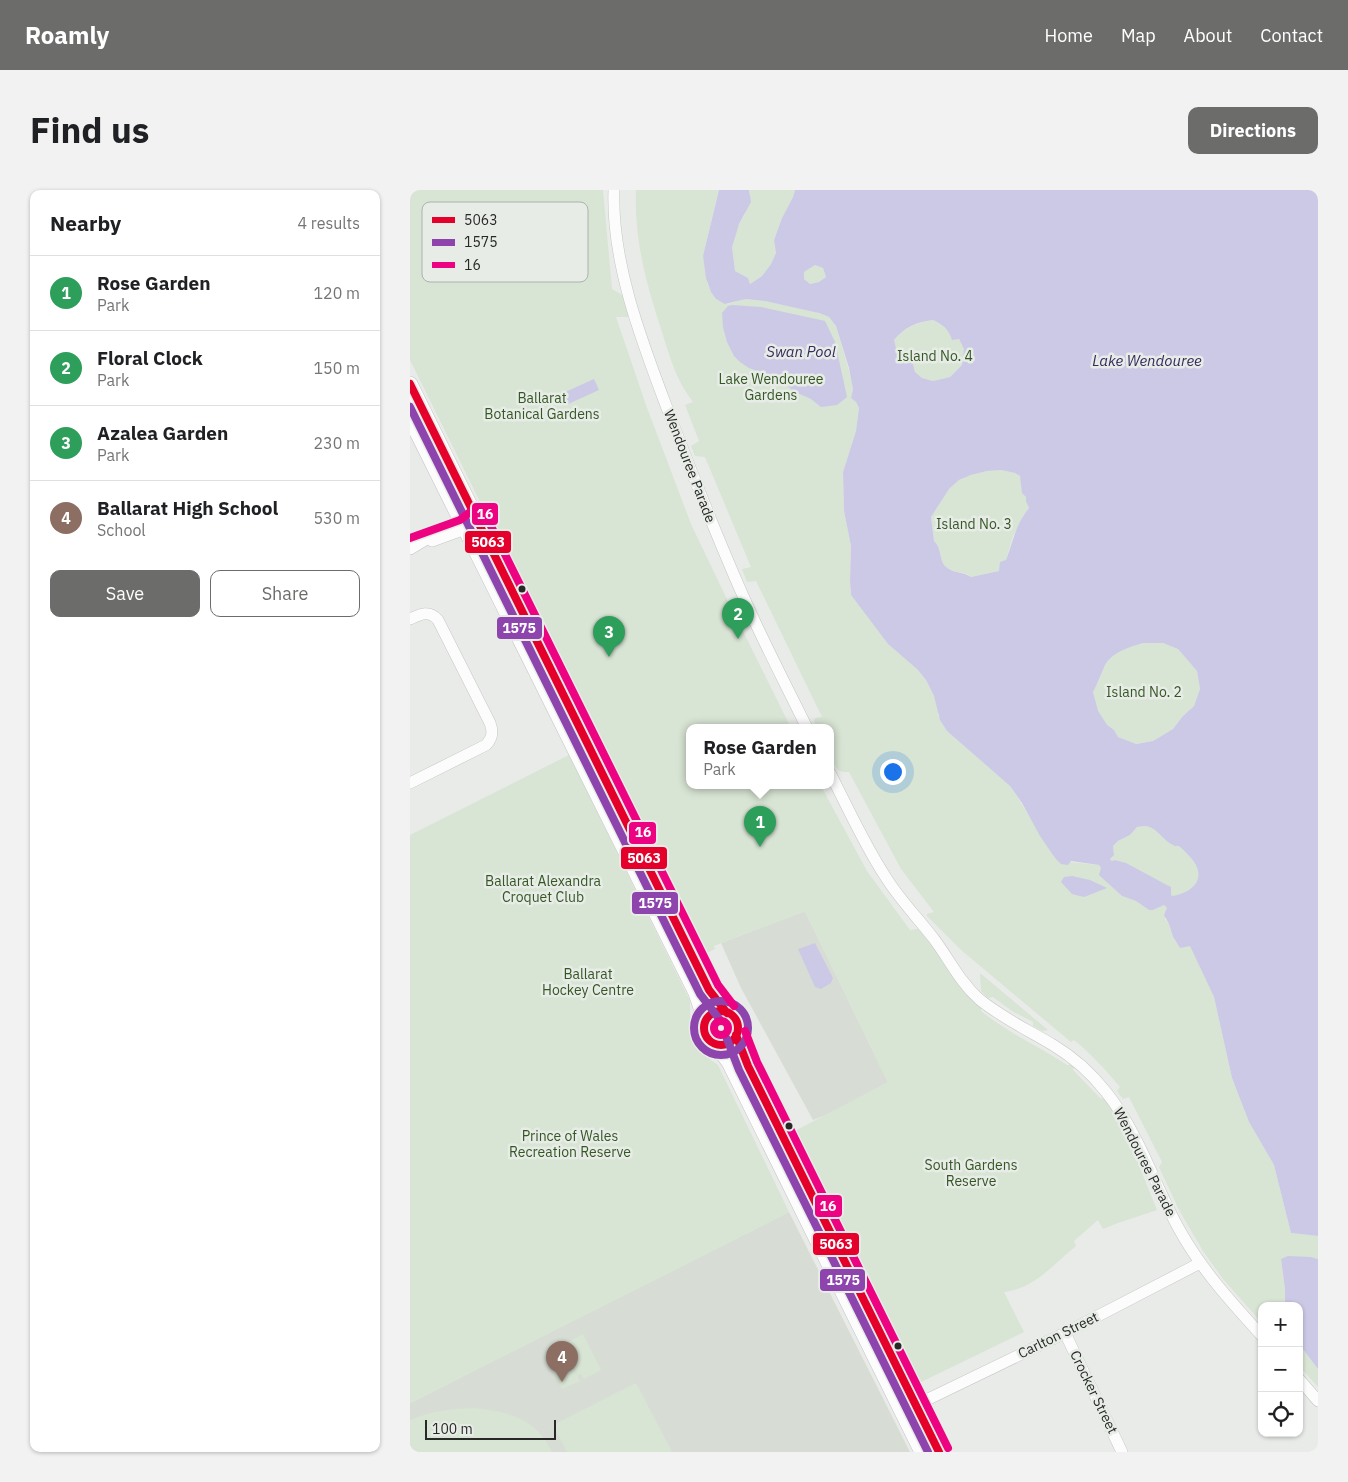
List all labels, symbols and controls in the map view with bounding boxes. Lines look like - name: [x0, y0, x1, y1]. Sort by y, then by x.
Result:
- text: Roamly: [25, 19, 109, 51]
- text: Home: [1045, 24, 1093, 47]
- text: Map: [1121, 24, 1156, 47]
- text: About: [1184, 24, 1232, 47]
- text: Contact: [1260, 24, 1323, 47]
- text: Find us: [30, 107, 149, 153]
- button: Directions: [1188, 107, 1318, 154]
- legend: [422, 202, 588, 282]
- text: Nearby: [50, 209, 121, 237]
- text: 5063: [464, 211, 498, 229]
- text: 4 results: [297, 213, 360, 233]
- text: 1575: [464, 233, 498, 251]
- text: 16: [464, 256, 481, 274]
- text: Rose Garden: [97, 271, 211, 295]
- text: 1: [61, 283, 71, 303]
- text: 120 m: [313, 283, 360, 303]
- text: Park: [97, 295, 129, 315]
- water label: Swan Pool: [766, 342, 836, 361]
- text: Floral Clock: [97, 346, 203, 370]
- park label: Island No. 4: [897, 347, 973, 365]
- water label: Lake Wendouree: [1092, 351, 1202, 370]
- text: 2: [61, 358, 71, 378]
- text: 150 m: [313, 358, 360, 378]
- text: Park: [97, 370, 129, 390]
- park label: Lake Wendouree Gardens: [719, 370, 824, 404]
- park label: Ballarat Botanical Gardens: [484, 389, 600, 423]
- street label: Wendouree Parade: [660, 407, 720, 525]
- text: Azalea Garden: [97, 421, 228, 445]
- text: 3: [61, 433, 71, 453]
- text: 230 m: [313, 433, 360, 453]
- text: Park: [97, 445, 129, 465]
- text: Ballarat High School: [97, 496, 278, 520]
- line badge: 16: [471, 502, 499, 526]
- text: 16: [477, 505, 493, 523]
- text: 4: [61, 508, 71, 528]
- text: 530 m: [313, 508, 360, 528]
- park label: Island No. 3: [936, 515, 1012, 533]
- text: School: [97, 520, 146, 540]
- line badge: 5063: [464, 530, 512, 554]
- text: 5063: [471, 533, 505, 551]
- button: Save: [50, 570, 200, 617]
- button: Share: [210, 570, 360, 617]
- unlabelled marker: [517, 584, 527, 594]
- pin: 2: [722, 598, 754, 639]
- line badge: 1575: [496, 616, 543, 640]
- pin: 3: [593, 616, 625, 657]
- text: 1575: [502, 619, 536, 637]
- park label: Island No. 2: [1106, 683, 1182, 701]
- popup: [686, 724, 834, 789]
- text: Rose Garden: [703, 735, 817, 759]
- text: Park: [703, 759, 736, 779]
- your location: [880, 759, 906, 785]
- pin: 1: [744, 806, 776, 847]
- line badge: 16: [628, 821, 657, 845]
- text: 16: [635, 823, 651, 841]
- line badge: 5063: [620, 846, 668, 870]
- text: 5063: [627, 849, 661, 867]
- park label: Ballarat Alexandra Croquet Club: [485, 872, 601, 906]
- line badge: 1575: [631, 891, 679, 915]
- text: 1575: [638, 894, 672, 912]
- park label: Ballarat Hockey Centre: [542, 965, 634, 999]
- street label: Wendouree Parade: [1110, 1105, 1180, 1220]
- unlabelled marker: [784, 1121, 794, 1131]
- park label: Prince of Wales Recreation Reserve: [509, 1127, 631, 1161]
- park label: South Gardens Reserve: [925, 1156, 1018, 1190]
- line badge: 16: [814, 1194, 843, 1218]
- text: 16: [820, 1197, 836, 1215]
- line badge: 5063: [812, 1232, 860, 1256]
- text: 5063: [819, 1235, 853, 1253]
- line badge: 1575: [819, 1268, 866, 1292]
- text: 1575: [826, 1271, 860, 1289]
- map controls: [1258, 1302, 1303, 1437]
- button: +: [1258, 1302, 1303, 1347]
- street label: Carlton Street: [1015, 1308, 1101, 1362]
- pin: 4: [546, 1341, 578, 1382]
- unlabelled marker: [893, 1341, 903, 1351]
- street label: Crocker Street: [1066, 1347, 1122, 1437]
- button: −: [1258, 1347, 1303, 1392]
- button: locate: [1258, 1392, 1303, 1437]
- scale bar: [425, 1417, 556, 1440]
- text: 100 m: [432, 1420, 473, 1438]

